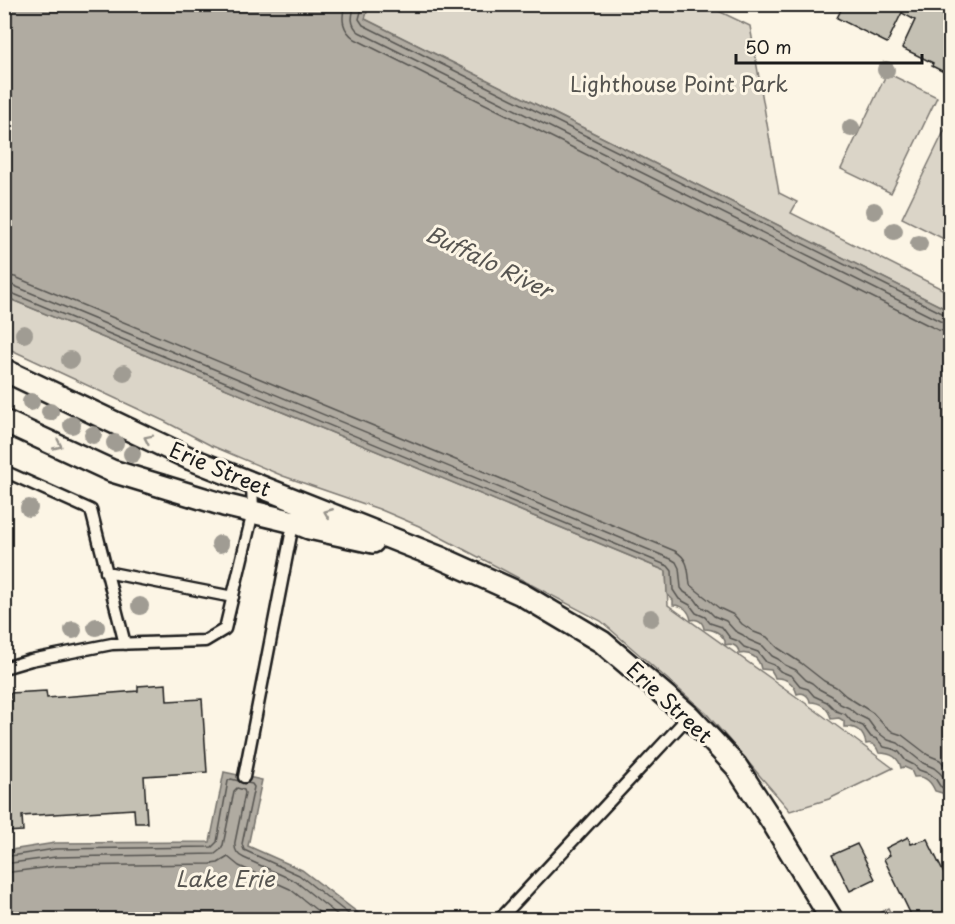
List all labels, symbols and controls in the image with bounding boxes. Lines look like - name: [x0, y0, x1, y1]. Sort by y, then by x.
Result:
- scale bar: [736, 27, 922, 65]
- text: 50 m: [745, 33, 792, 60]
- park label: Lighthouse Point Park: [570, 67, 788, 99]
- water label: Buffalo River: [421, 216, 561, 307]
- street label: Erie Street: [165, 432, 276, 504]
- one-way arrow: [144, 434, 155, 446]
- one-way arrow: [51, 438, 62, 450]
- one-way arrow: [324, 508, 335, 520]
- street label: Erie Street: [620, 653, 721, 750]
- water label: Lake Erie: [175, 861, 276, 894]

